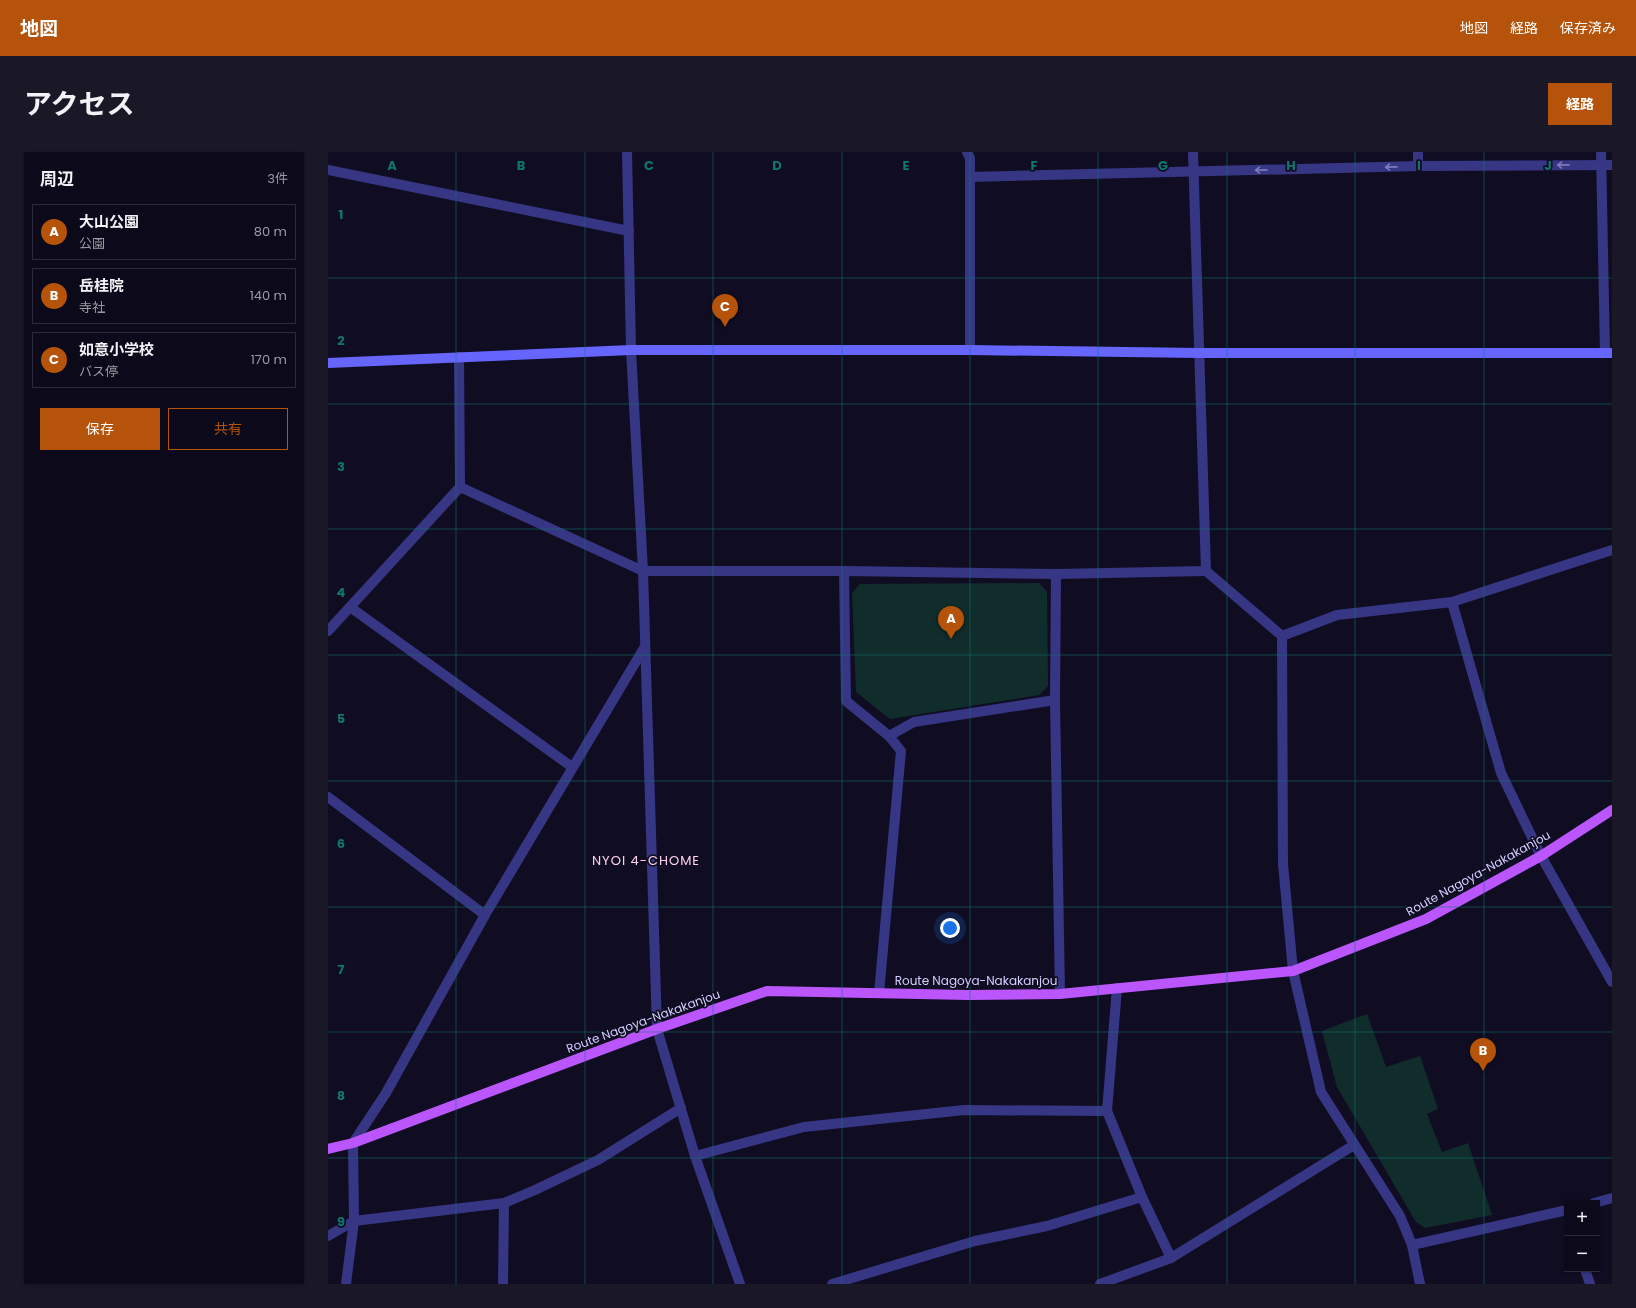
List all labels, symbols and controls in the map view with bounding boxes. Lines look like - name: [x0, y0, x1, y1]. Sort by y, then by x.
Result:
- text: 地図: [20, 15, 58, 42]
- text: 地図: [1460, 18, 1488, 38]
- text: 経路: [1510, 18, 1538, 38]
- text: 保存済み: [1560, 18, 1616, 38]
- button: 経路: [1548, 83, 1612, 125]
- text: アクセス: [24, 85, 135, 124]
- text: A: [387, 156, 397, 175]
- text: B: [517, 156, 526, 175]
- text: C: [644, 156, 654, 175]
- text: D: [772, 156, 782, 175]
- text: E: [902, 156, 910, 175]
- text: F: [1030, 156, 1038, 175]
- text: G: [1158, 156, 1168, 175]
- text: H: [1286, 156, 1296, 175]
- text: I: [1417, 156, 1421, 175]
- text: J: [1544, 156, 1552, 175]
- one-way arrow: [1557, 161, 1570, 169]
- one-way arrow: [1385, 163, 1398, 171]
- one-way arrow: [1255, 166, 1268, 174]
- text: 周辺: [40, 167, 74, 191]
- text: 3件: [267, 169, 288, 188]
- text: 1: [339, 205, 343, 224]
- text: 大山公園: [79, 211, 139, 232]
- text: A: [49, 222, 59, 241]
- text: 80 m: [254, 222, 287, 241]
- text: 公園: [79, 234, 105, 253]
- text: 岳桂院: [79, 275, 124, 296]
- text: B: [50, 286, 58, 305]
- text: 140 m: [250, 286, 287, 305]
- pin: C: [712, 294, 738, 327]
- text: 寺社: [79, 298, 105, 317]
- text: 2: [337, 331, 345, 350]
- text: 如意小学校: [79, 339, 154, 360]
- text: C: [49, 350, 59, 369]
- text: 170 m: [251, 350, 287, 369]
- text: バス停: [79, 362, 118, 381]
- button: 保存: [40, 408, 160, 450]
- button: 共有: [168, 408, 288, 450]
- text: 3: [337, 457, 345, 476]
- text: 4: [337, 583, 346, 602]
- pin: A: [938, 606, 964, 639]
- text: 5: [337, 709, 345, 728]
- street label: Route Nagoya-Nakakanjou: [1403, 826, 1553, 920]
- text: 6: [337, 834, 345, 853]
- district label: NYOI 4-CHOME: [592, 851, 700, 870]
- your location: [940, 918, 960, 938]
- text: 7: [338, 960, 345, 979]
- street label: Route Nagoya-Nakakanjou: [895, 972, 1057, 989]
- street label: Route Nagoya-Nakakanjou: [564, 985, 722, 1057]
- pin: B: [1470, 1038, 1496, 1071]
- text: 8: [337, 1086, 345, 1105]
- map controls: [1564, 1200, 1600, 1272]
- button: +: [1564, 1200, 1600, 1236]
- text: 9: [337, 1212, 345, 1231]
- button: −: [1564, 1236, 1600, 1272]

